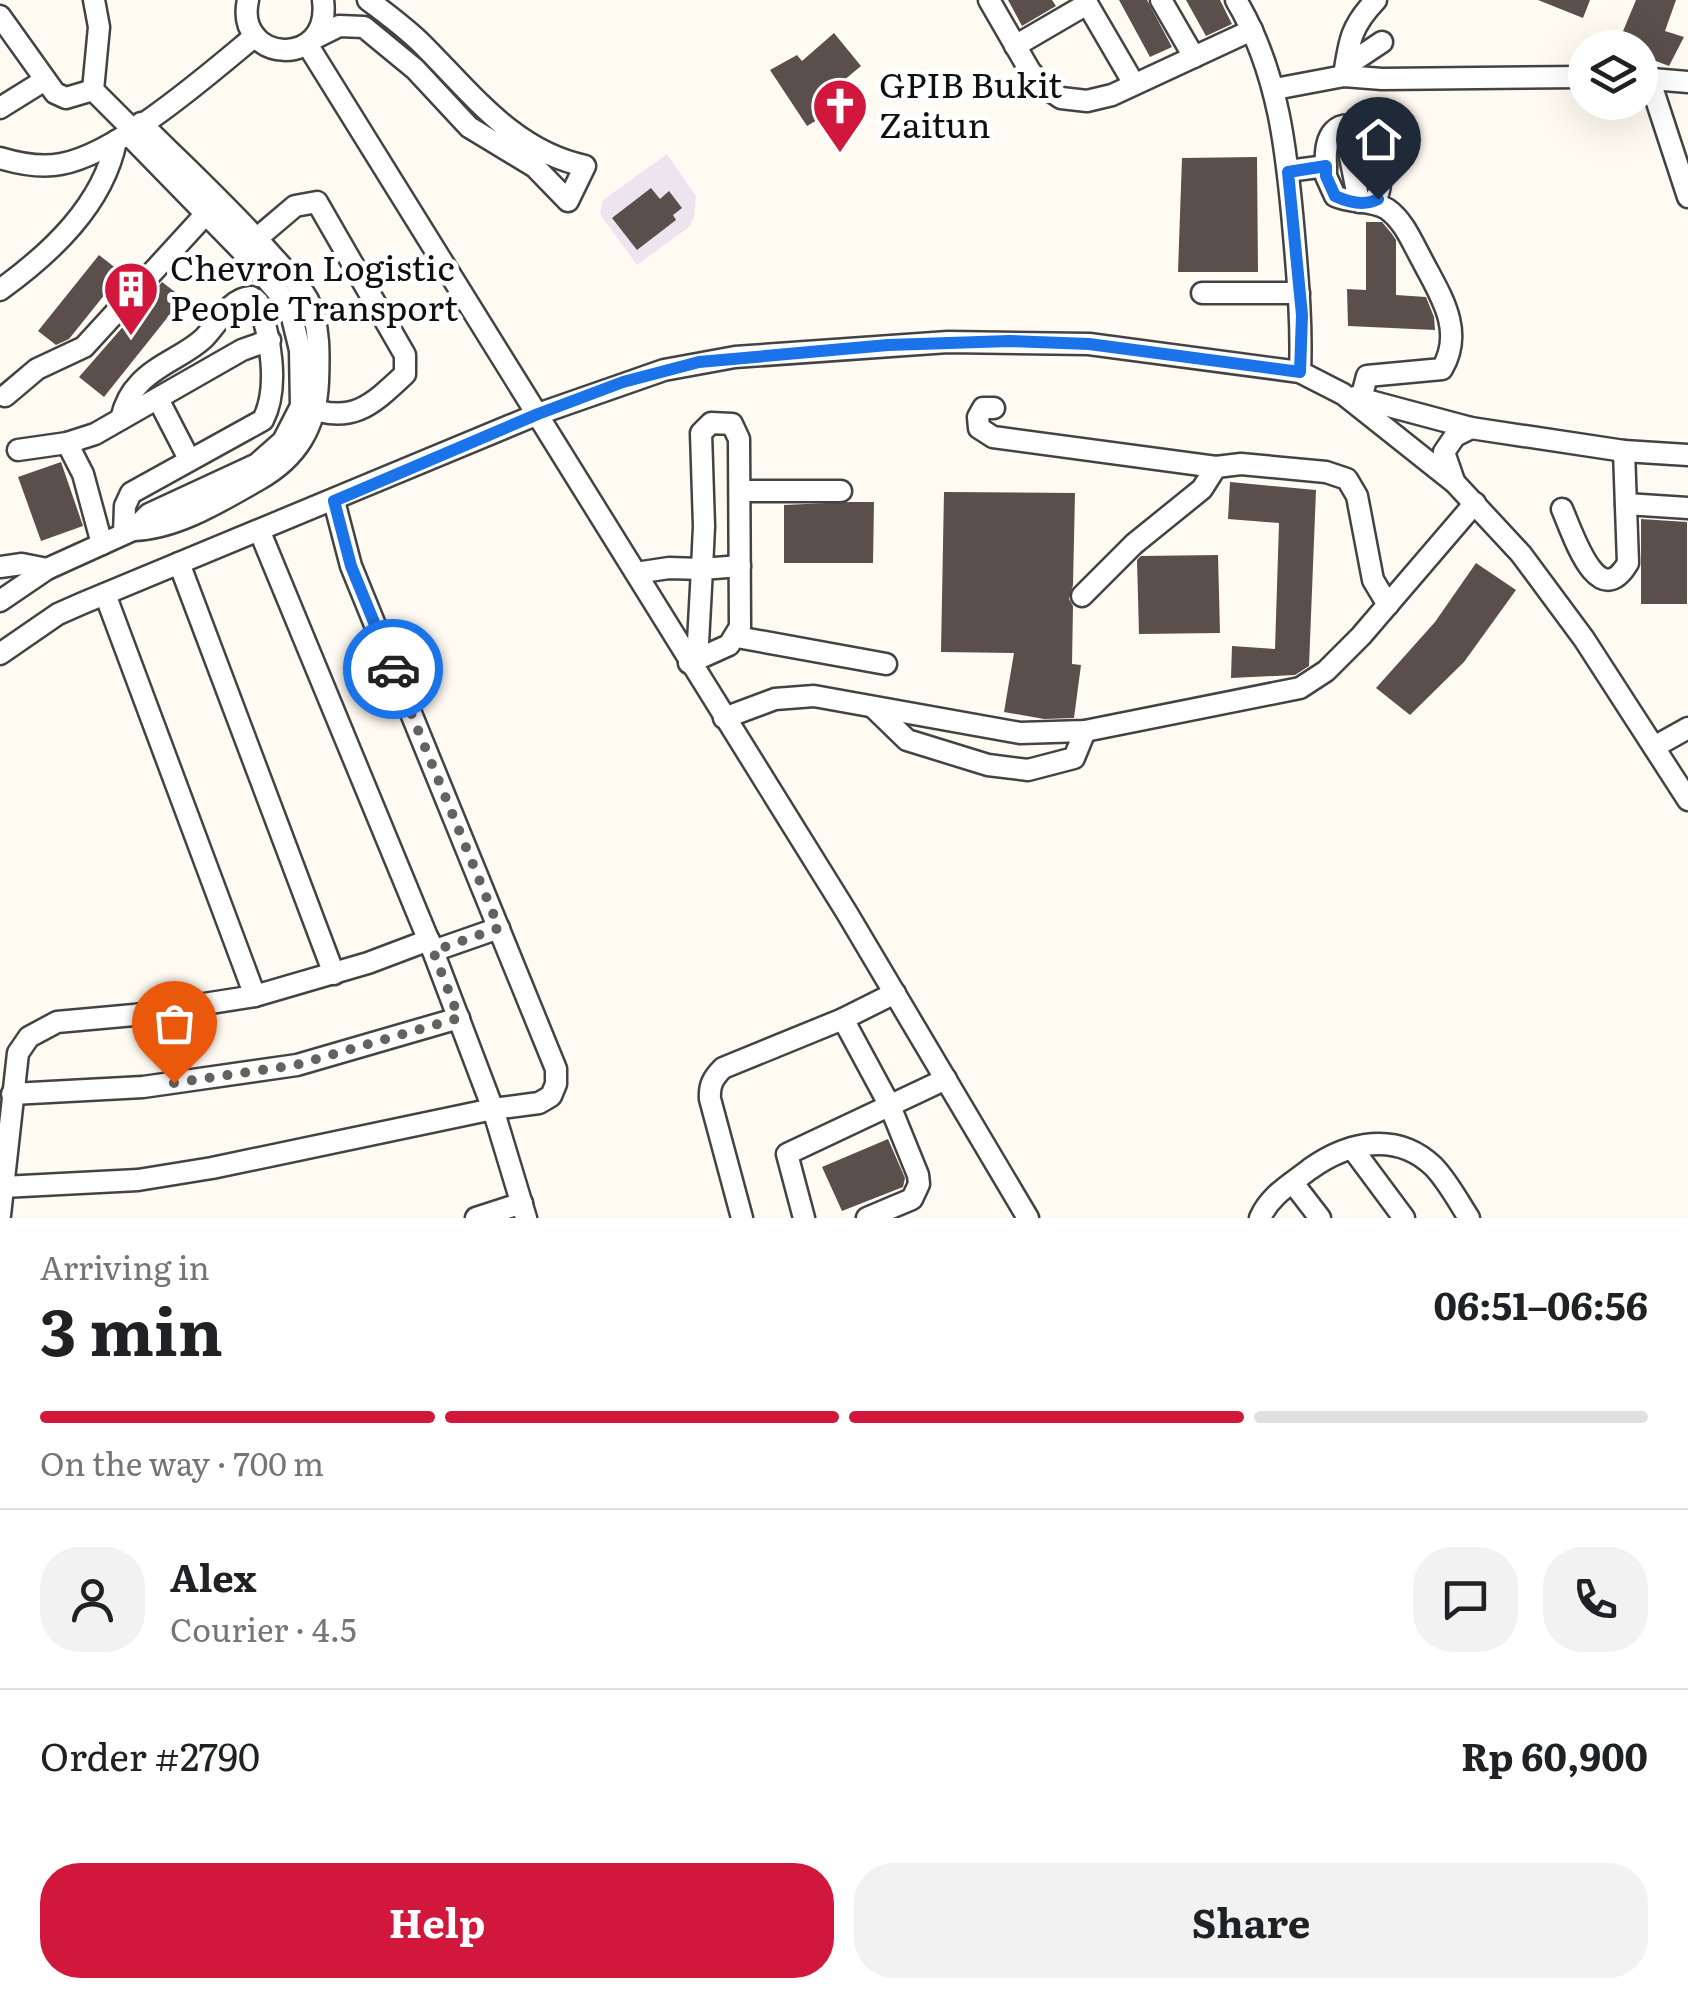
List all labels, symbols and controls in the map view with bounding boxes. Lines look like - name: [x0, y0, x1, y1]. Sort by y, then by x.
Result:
- map controls: [1568, 30, 1658, 120]
- button: layers: [1568, 30, 1658, 120]
- place label: GPIB Bukit Zaitun: [879, 57, 1062, 149]
- church icon: GPIB Bukit Zaitun: [810, 76, 870, 155]
- pin: [1336, 97, 1421, 200]
- icon: home: [1351, 112, 1406, 167]
- place label: Chevron Logistic People Transport: [170, 240, 458, 332]
- building icon: Chevron Logistic People Transport: [101, 259, 161, 338]
- courier: [343, 619, 443, 719]
- icon: car: [366, 642, 421, 697]
- pin: [132, 981, 217, 1084]
- icon: bag: [147, 996, 202, 1051]
- text: Arriving in: [40, 1242, 210, 1290]
- text: 06:51–06:56: [1434, 1275, 1648, 1332]
- text: 3 min: [40, 1279, 223, 1376]
- text: On the way · 700 m: [40, 1438, 324, 1486]
- button: person: [40, 1547, 145, 1652]
- text: Alex: [170, 1547, 256, 1604]
- button: chat: [1413, 1547, 1518, 1652]
- button: phone: [1543, 1547, 1648, 1652]
- text: Courier · 4.5: [170, 1604, 356, 1652]
- text: Order #2790: [40, 1726, 260, 1783]
- text: Rp 60,900: [1461, 1726, 1648, 1783]
- button: Help: [40, 1863, 834, 1978]
- button: Share: [854, 1863, 1648, 1978]

